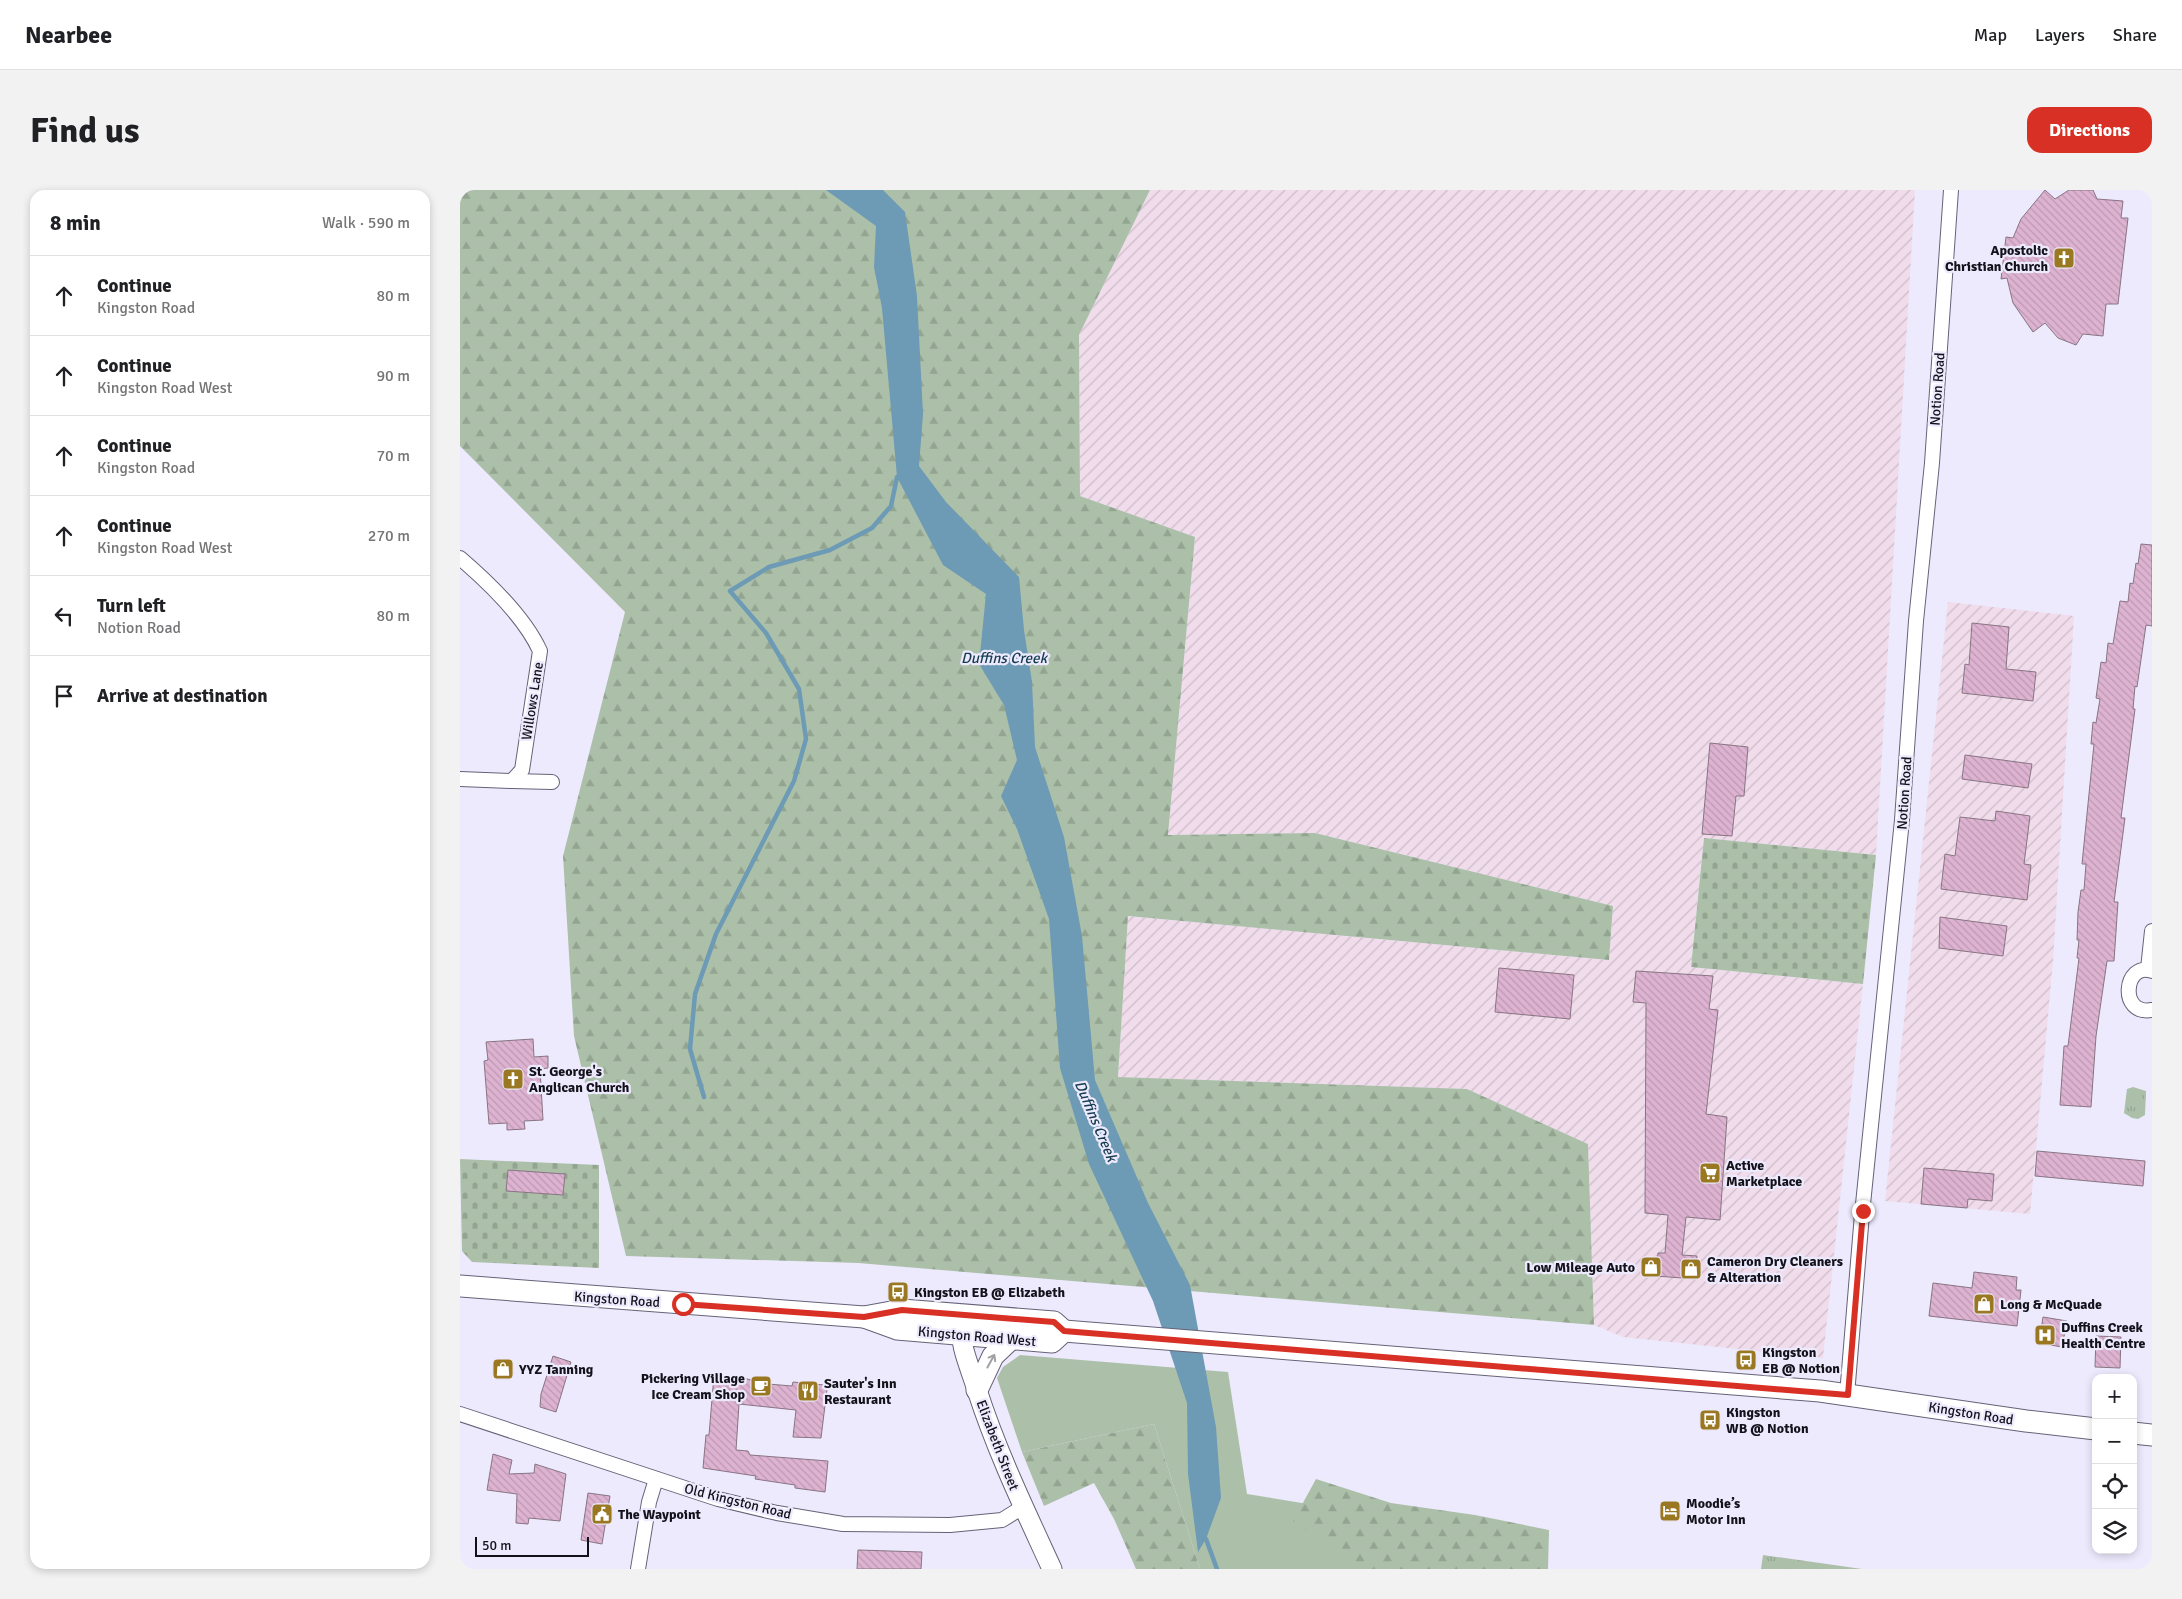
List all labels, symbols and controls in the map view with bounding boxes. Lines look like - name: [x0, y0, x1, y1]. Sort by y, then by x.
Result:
- text: Nearbee: [25, 20, 112, 50]
- text: Map: [1974, 24, 2007, 46]
- text: Layers: [2035, 24, 2085, 46]
- text: Share: [2113, 24, 2157, 46]
- button: Directions: [2027, 107, 2152, 153]
- text: Find us: [30, 109, 140, 152]
- text: 8 min: [50, 210, 101, 236]
- text: Walk · 590 m: [322, 213, 410, 233]
- place label: Apostolic Christian Church: [1945, 242, 2048, 275]
- church icon: Apostolic Christian Church: [2052, 246, 2076, 270]
- text: Continue: [97, 274, 172, 298]
- icon: ahead: [50, 282, 78, 310]
- text: 80 m: [376, 286, 410, 306]
- text: Kingston Road: [97, 298, 195, 318]
- street label: Notion Road: [1926, 352, 1949, 426]
- text: Continue: [97, 354, 172, 378]
- icon: ahead: [50, 362, 78, 390]
- text: 90 m: [376, 366, 410, 386]
- text: Kingston Road West: [97, 378, 232, 398]
- text: Continue: [97, 434, 172, 458]
- icon: ahead: [50, 442, 78, 470]
- text: 70 m: [376, 446, 410, 466]
- text: Kingston Road: [97, 458, 195, 478]
- text: Continue: [97, 514, 172, 538]
- icon: ahead: [50, 522, 78, 550]
- text: 270 m: [368, 526, 410, 546]
- text: Kingston Road West: [97, 538, 232, 558]
- text: Turn left: [97, 594, 166, 618]
- icon: left: [50, 602, 78, 630]
- text: 80 m: [376, 606, 410, 626]
- text: Notion Road: [97, 618, 181, 638]
- water label: Duffins Creek: [961, 649, 1049, 667]
- street label: Willows Lane: [518, 661, 547, 741]
- icon: arrive: [50, 682, 78, 710]
- text: Arrive at destination: [97, 684, 268, 708]
- street label: Notion Road: [1893, 756, 1916, 830]
- place label: St. George's Anglican Church: [529, 1063, 630, 1096]
- church icon: St. George's Anglican Church: [501, 1067, 525, 1091]
- water label: Duffins Creek: [1071, 1078, 1122, 1166]
- place label: Active Marketplace: [1726, 1157, 1802, 1190]
- supermarket icon: Active Marketplace: [1698, 1161, 1722, 1185]
- route end: [1852, 1200, 1875, 1223]
- place label: Cameron Dry Cleaners & Alteration: [1707, 1253, 1843, 1286]
- shop icon: Low Mileage Auto: [1639, 1255, 1663, 1279]
- shop icon: Cameron Dry Cleaners & Alteration: [1679, 1257, 1703, 1281]
- place label: Low Mileage Auto: [1526, 1259, 1635, 1276]
- bus stop icon: Kingston EB @ Elizabeth: [886, 1280, 910, 1304]
- place label: Kingston EB @ Elizabeth: [914, 1284, 1065, 1301]
- street label: Kingston Road: [573, 1288, 660, 1311]
- shop icon: Long & McQuade: [1972, 1292, 1996, 1316]
- route start: [672, 1293, 695, 1316]
- place label: Long & McQuade: [2000, 1296, 2102, 1313]
- place label: Duffins Creek Health Centre: [2061, 1319, 2146, 1352]
- street label: Kingston Road West: [917, 1323, 1037, 1350]
- hospital icon: Duffins Creek Health Centre: [2033, 1323, 2057, 1347]
- place label: Kingston EB @ Notion: [1762, 1344, 1840, 1377]
- bus stop icon: Kingston EB @ Notion: [1734, 1348, 1758, 1372]
- one-way arrow: [987, 1355, 997, 1369]
- shop icon: YYZ Tanning: [491, 1357, 515, 1381]
- place label: YYZ Tanning: [518, 1361, 594, 1378]
- place label: Pickering Village Ice Cream Shop: [641, 1370, 745, 1403]
- cafe icon: Pickering Village Ice Cream Shop: [749, 1374, 773, 1398]
- map controls: [2092, 1374, 2137, 1554]
- button: +: [2092, 1374, 2137, 1419]
- place label: Sauter's Inn Restaurant: [824, 1375, 897, 1408]
- restaurant icon: Sauter's Inn Restaurant: [796, 1379, 820, 1403]
- street label: Elizabeth Street: [972, 1398, 1023, 1493]
- street label: Kingston Road: [1927, 1398, 2015, 1429]
- place label: Kingston WB @ Notion: [1726, 1404, 1809, 1437]
- bus stop icon: Kingston WB @ Notion: [1698, 1408, 1722, 1432]
- button: −: [2092, 1419, 2137, 1464]
- button: locate: [2092, 1464, 2137, 1509]
- street label: Old Kingston Road: [683, 1480, 793, 1523]
- place label: Moodie’s Motor Inn: [1686, 1495, 1746, 1528]
- hotel icon: Moodie’s Motor Inn: [1658, 1499, 1682, 1523]
- public building icon: The Waypoint: [590, 1502, 614, 1526]
- place label: The Waypoint: [618, 1506, 702, 1523]
- button: layers: [2092, 1509, 2137, 1554]
- scale bar: [475, 1534, 589, 1557]
- text: 50 m: [482, 1537, 511, 1554]

